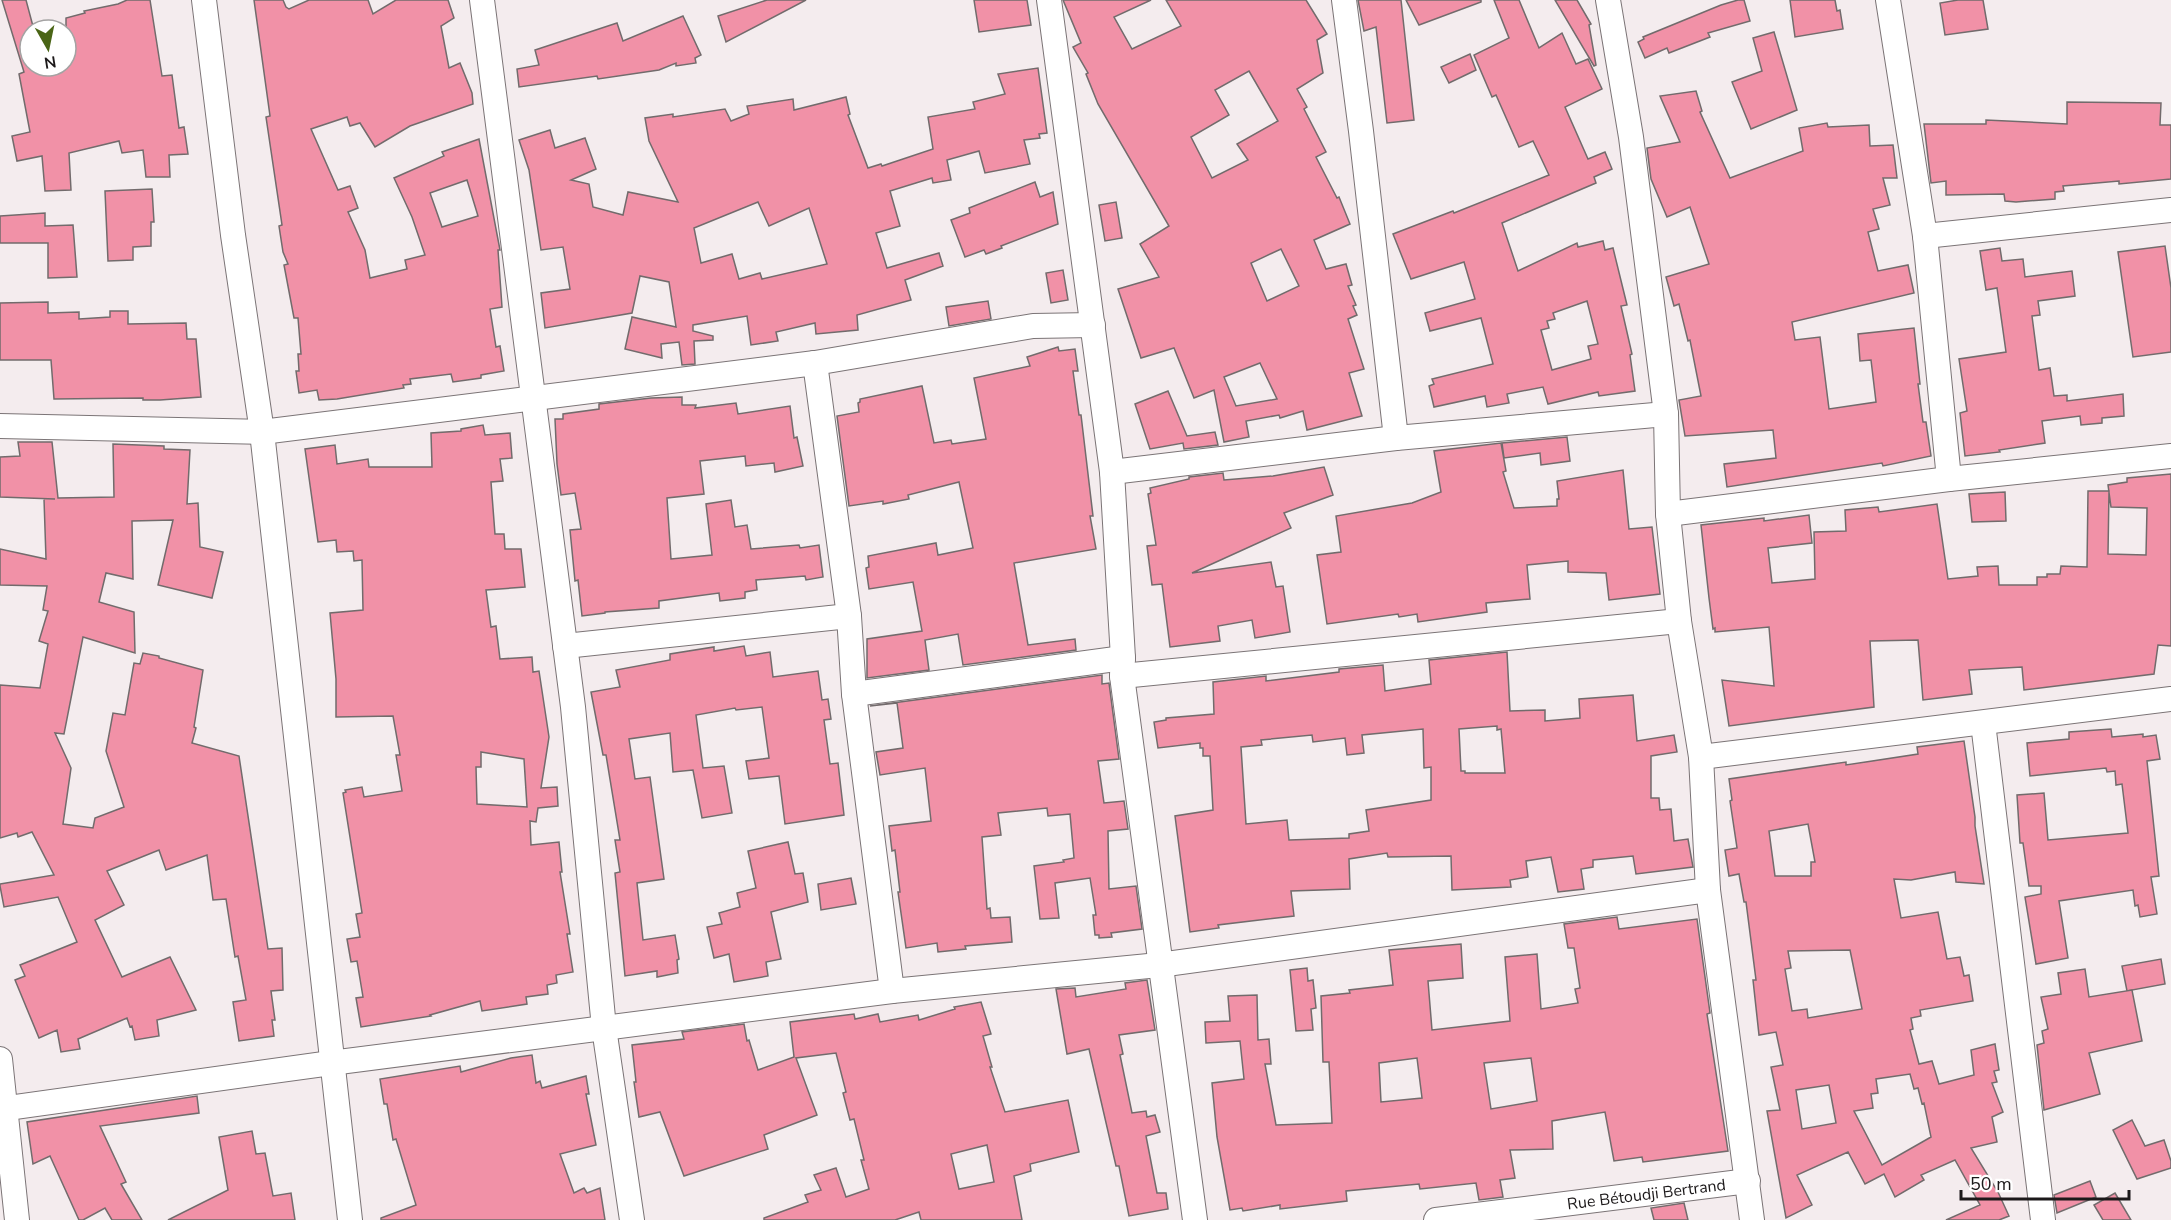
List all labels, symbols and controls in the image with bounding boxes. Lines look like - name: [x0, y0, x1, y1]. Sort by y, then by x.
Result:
- north arrow: [18, 18, 78, 78]
- text: N: [43, 50, 58, 74]
- scale bar: [1961, 1163, 2129, 1201]
- text: 50 m: [1970, 1172, 2012, 1196]
- street label: Rue Bétoudji Bertrand: [1566, 1174, 1727, 1216]

